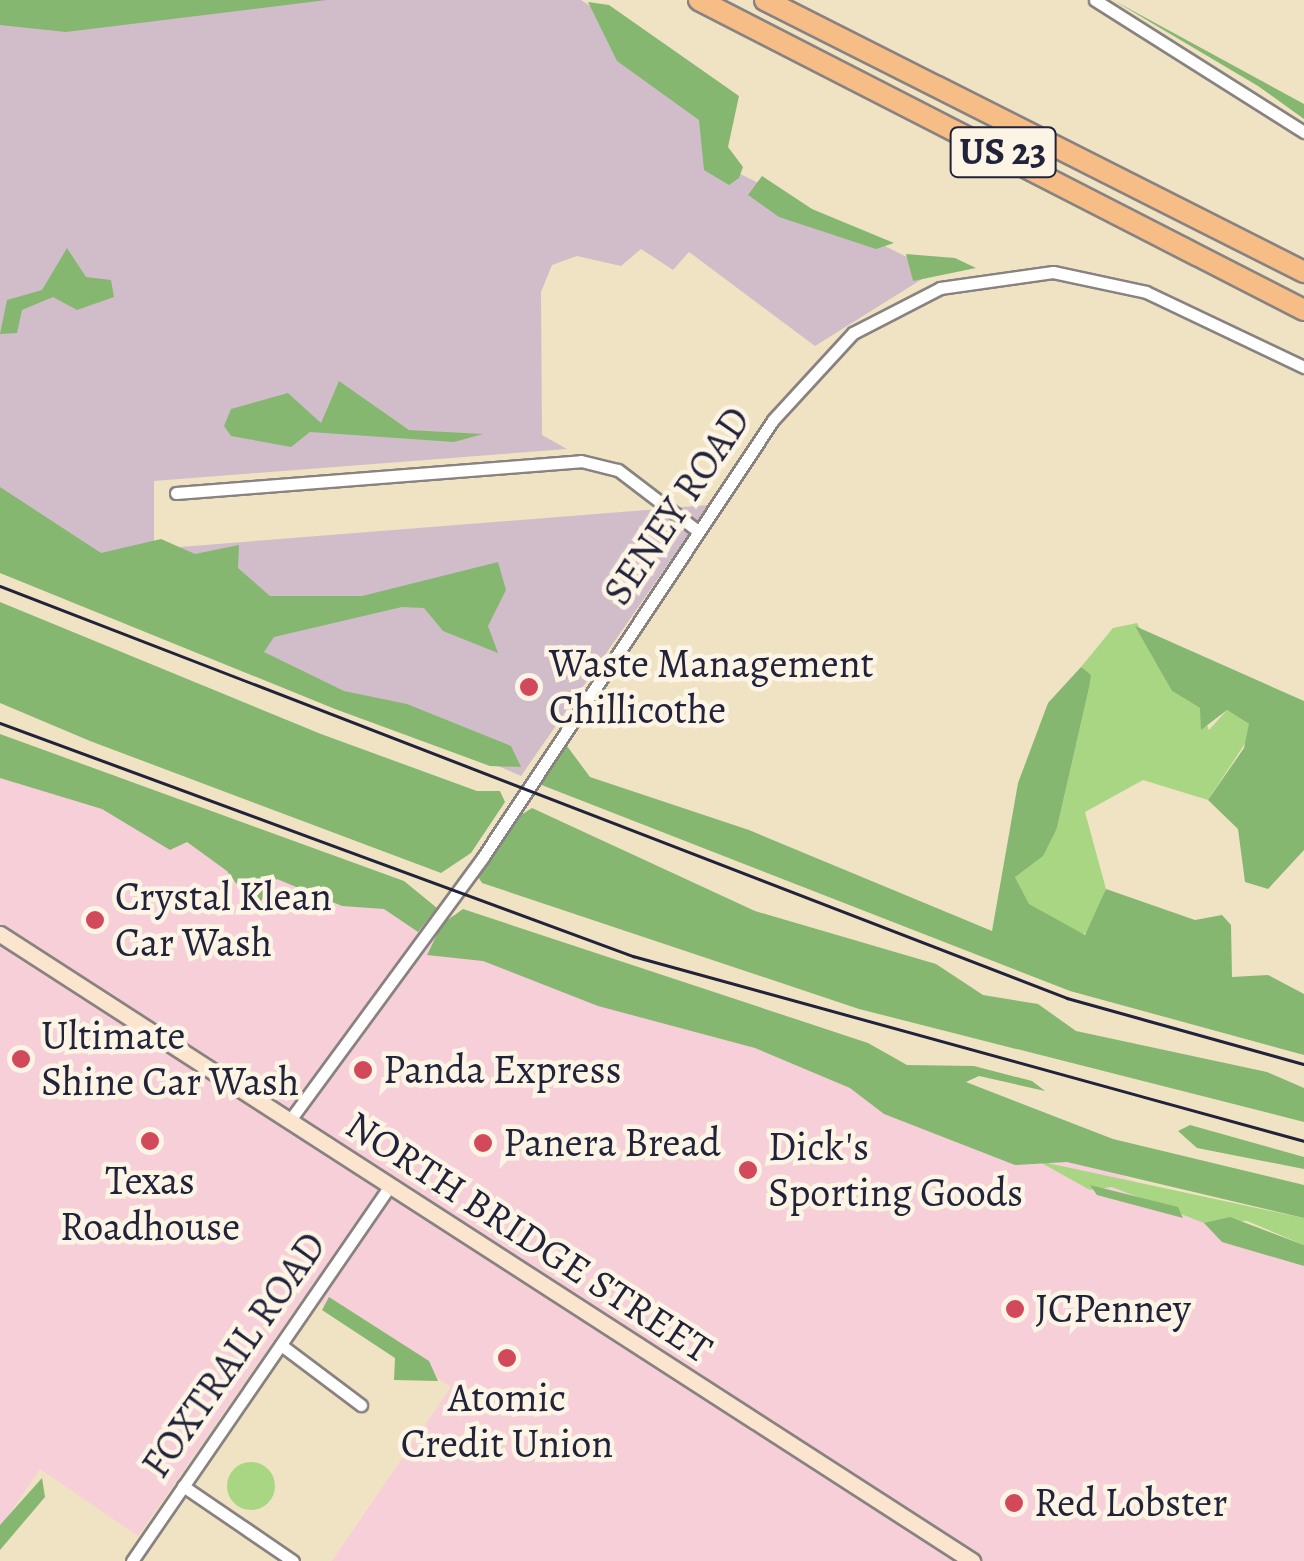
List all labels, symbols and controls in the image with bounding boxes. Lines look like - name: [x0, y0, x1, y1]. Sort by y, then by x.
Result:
- road number: US 23: [948, 119, 1058, 185]
- street label: SENEY ROAD: [593, 398, 761, 614]
- place label: Waste Management Chillicothe: [549, 640, 874, 734]
- marker: Waste Management Chillicothe: [518, 676, 540, 698]
- place label: Crystal Klean Car Wash: [115, 873, 332, 967]
- marker: Crystal Klean Car Wash: [84, 909, 106, 931]
- place label: Ultimate Shine Car Wash: [41, 1012, 299, 1106]
- place label: Panda Express: [383, 1046, 622, 1094]
- marker: Ultimate Shine Car Wash: [10, 1048, 32, 1070]
- marker: Panda Express: [352, 1059, 374, 1081]
- street label: NORTH BRIDGE STREET: [337, 1101, 721, 1373]
- place label: Panera Bread: [503, 1119, 721, 1167]
- place label: Dick's Sporting Goods: [768, 1123, 1023, 1217]
- marker: Texas Roadhouse: [139, 1130, 161, 1152]
- marker: Panera Bread: [472, 1132, 494, 1154]
- place label: Texas Roadhouse: [60, 1157, 240, 1251]
- marker: Dick's Sporting Goods: [737, 1159, 759, 1181]
- street label: FOXTRAIL ROAD: [132, 1223, 336, 1487]
- place label: JCPenney: [1035, 1285, 1191, 1333]
- marker: JCPenney: [1004, 1298, 1026, 1320]
- marker: Atomic Credit Union: [496, 1347, 518, 1369]
- place label: Atomic Credit Union: [401, 1374, 613, 1468]
- place label: Red Lobster: [1034, 1479, 1228, 1527]
- marker: Red Lobster: [1003, 1492, 1025, 1514]

